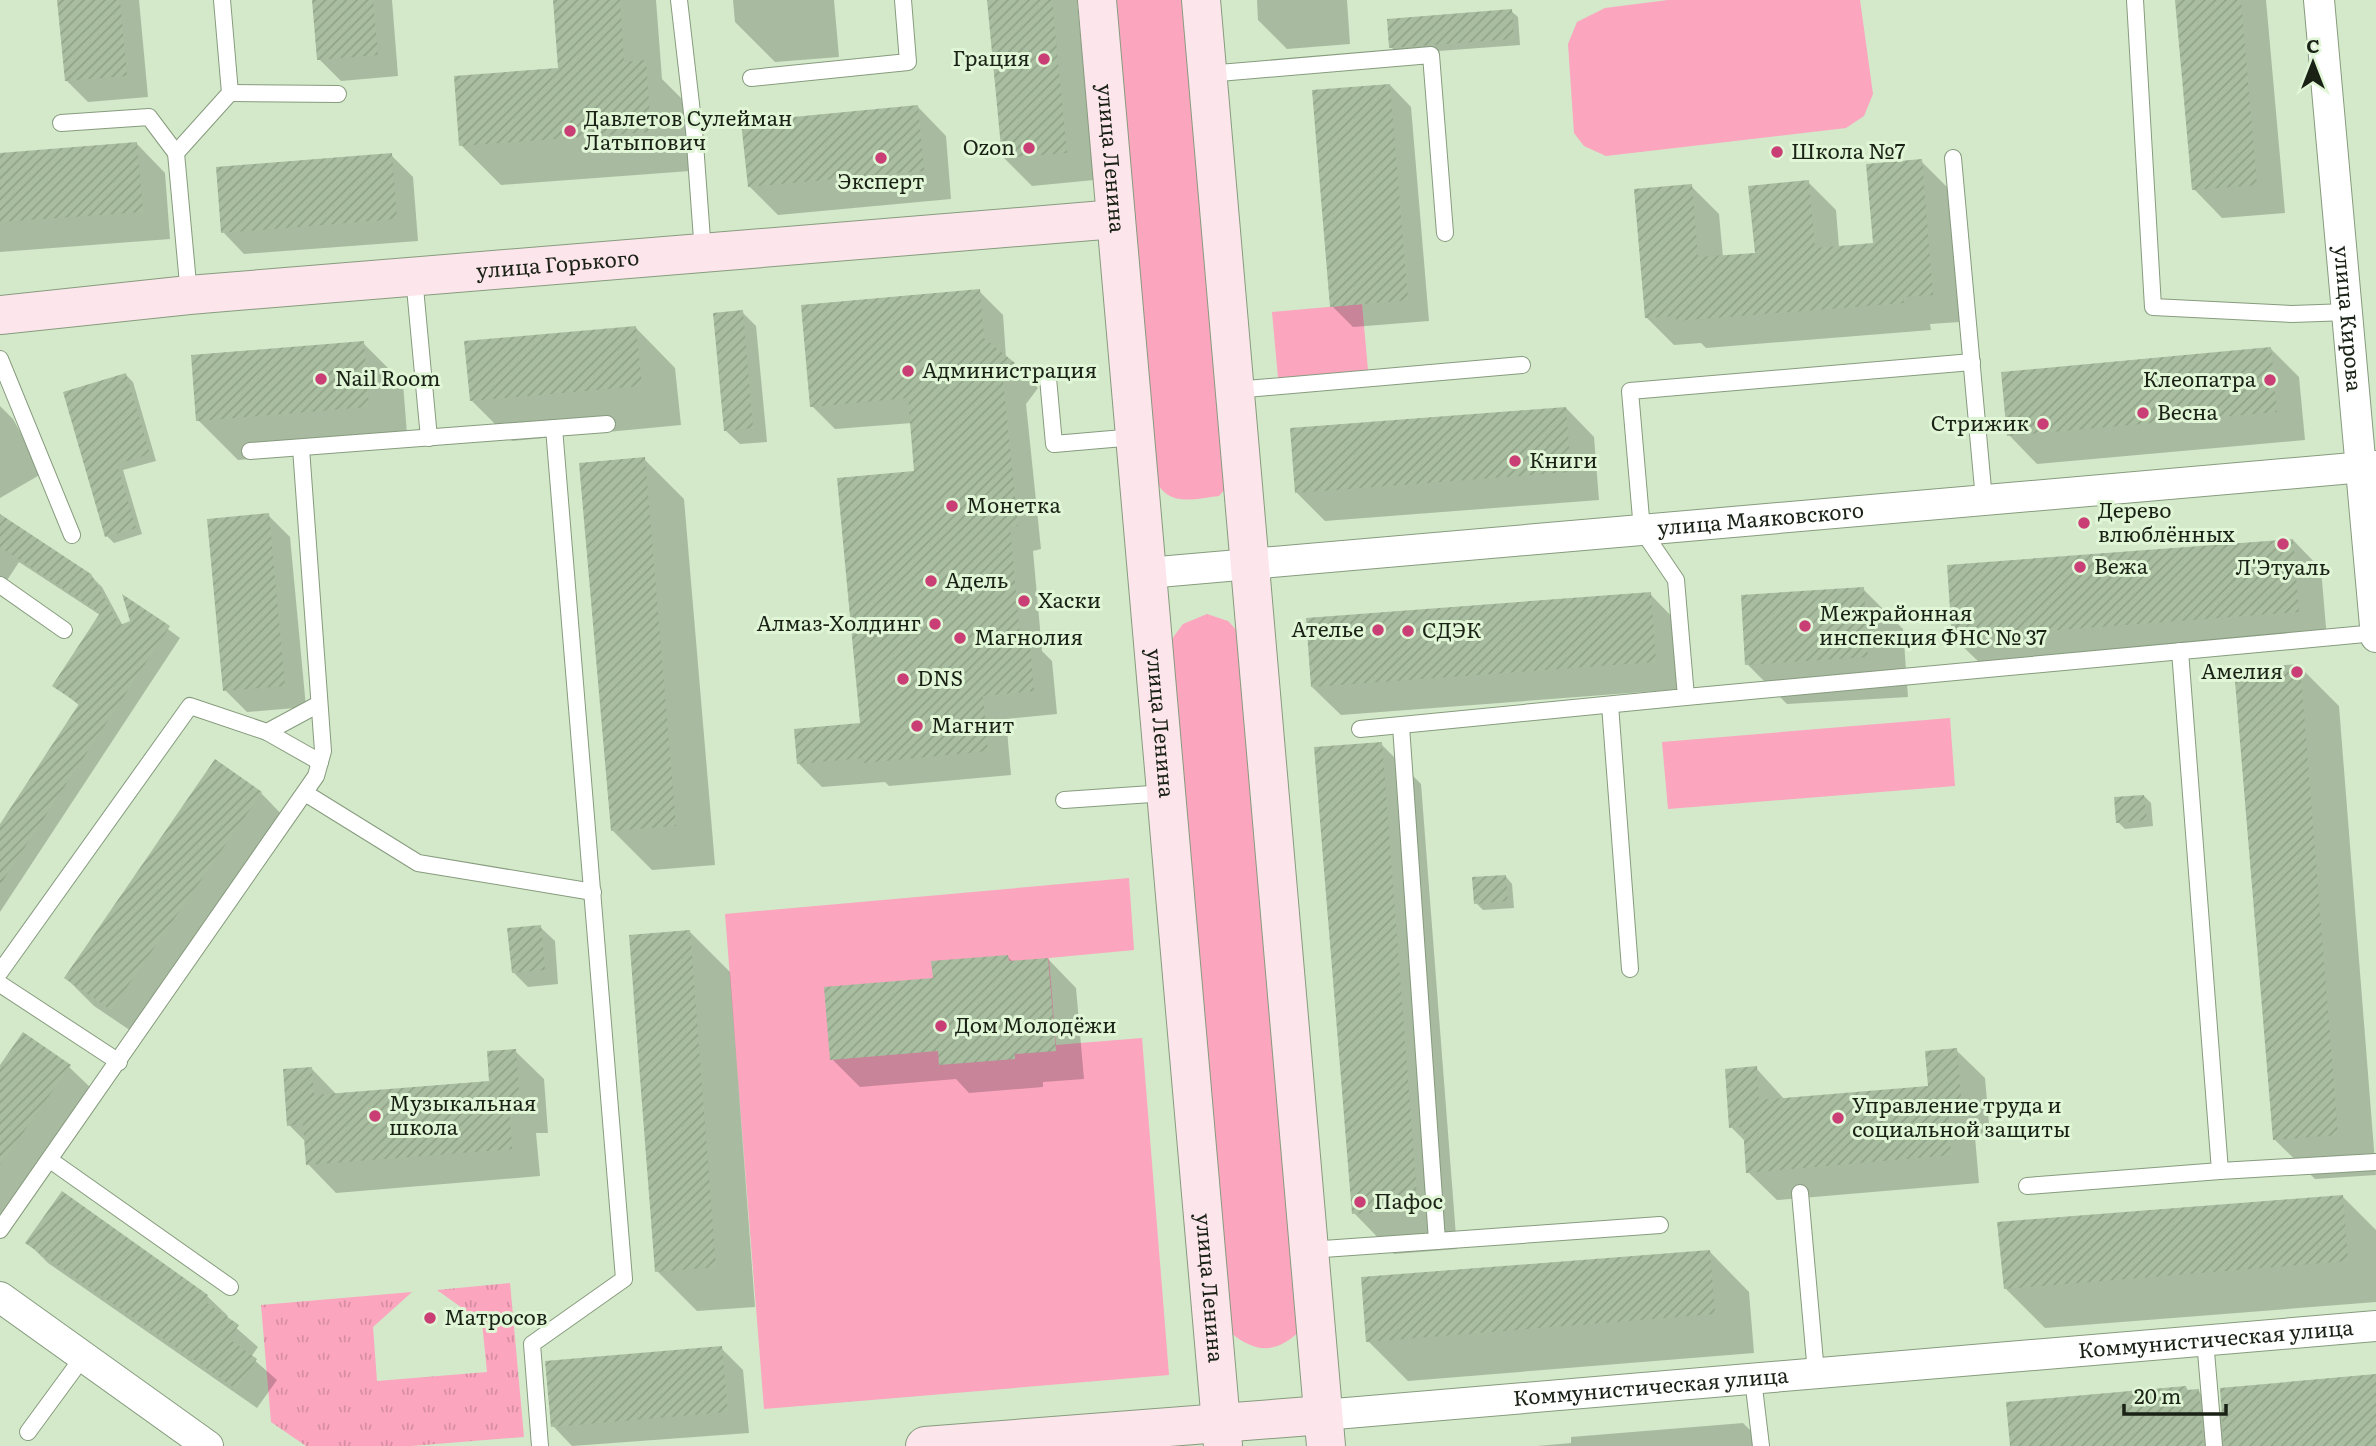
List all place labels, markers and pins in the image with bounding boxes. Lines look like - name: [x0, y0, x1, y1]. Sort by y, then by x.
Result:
- place label: Грация: [952, 41, 1030, 72]
- marker: Грация: [1036, 51, 1052, 67]
- place label: Давлетов Сулейман Латыпович: [584, 101, 792, 156]
- marker: Давлетов Сулейман Латыпович: [562, 123, 578, 139]
- place label: Ozon: [963, 130, 1015, 161]
- place label: Школа №7: [1791, 134, 1906, 165]
- marker: Ozon: [1021, 140, 1037, 156]
- marker: Школа №7: [1769, 144, 1785, 160]
- marker: Эксперт: [873, 150, 889, 166]
- place label: Эксперт: [838, 164, 924, 195]
- place label: Администрация: [922, 353, 1097, 384]
- place label: Nail Room: [335, 361, 440, 392]
- place label: Клеопатра: [2143, 362, 2257, 393]
- marker: Администрация: [900, 363, 916, 379]
- marker: Nail Room: [313, 371, 329, 387]
- marker: Клеопатра: [2262, 372, 2278, 388]
- place label: Весна: [2157, 395, 2219, 426]
- marker: Весна: [2135, 405, 2151, 421]
- place label: Стрижик: [1931, 406, 2030, 437]
- marker: Стрижик: [2035, 416, 2051, 432]
- place label: Книги: [1529, 443, 1598, 474]
- marker: Книги: [1507, 453, 1523, 469]
- place label: Монетка: [966, 488, 1061, 519]
- place label: Дерево влюблённых: [2098, 493, 2235, 548]
- marker: Монетка: [944, 498, 960, 514]
- marker: Дерево влюблённых: [2076, 515, 2092, 531]
- marker: Л'Этуаль: [2275, 536, 2291, 552]
- place label: Вежа: [2094, 549, 2149, 580]
- place label: Л'Этуаль: [2236, 550, 2330, 581]
- marker: Вежа: [2072, 559, 2088, 575]
- place label: Адель: [945, 563, 1008, 594]
- marker: Адель: [923, 573, 939, 589]
- place label: Хаски: [1038, 583, 1101, 614]
- marker: Хаски: [1016, 593, 1032, 609]
- place label: Межрайонная инспекция ФНС № 37: [1819, 596, 2047, 651]
- place label: Алмаз-Холдинг: [757, 606, 921, 637]
- place label: Ателье: [1291, 612, 1364, 643]
- place label: СДЭК: [1422, 613, 1482, 644]
- marker: Алмаз-Холдинг: [927, 616, 943, 632]
- marker: Межрайонная инспекция ФНС № 37: [1797, 618, 1813, 634]
- place label: Магнолия: [974, 620, 1083, 651]
- marker: Ателье: [1370, 622, 1386, 638]
- marker: СДЭК: [1400, 623, 1416, 639]
- marker: Магнолия: [952, 630, 968, 646]
- place label: Амелия: [2201, 654, 2283, 685]
- place label: DNS: [917, 661, 963, 692]
- marker: Амелия: [2289, 664, 2305, 680]
- marker: DNS: [895, 671, 911, 687]
- place label: Магнит: [931, 708, 1015, 739]
- marker: Магнит: [909, 718, 925, 734]
- place label: Дом Молодёжи: [955, 1008, 1117, 1039]
- marker: Дом Молодёжи: [933, 1018, 949, 1034]
- place label: Музыкальная школа: [389, 1086, 536, 1141]
- place label: Управление труда и социальной защиты: [1852, 1088, 2070, 1143]
- marker: Музыкальная школа: [367, 1108, 383, 1124]
- marker: Управление труда и социальной защиты: [1830, 1110, 1846, 1126]
- place label: Пафос: [1374, 1184, 1443, 1215]
- marker: Пафос: [1352, 1194, 1368, 1210]
- place label: Матросов: [444, 1300, 548, 1331]
- marker: Матросов: [422, 1310, 438, 1326]

